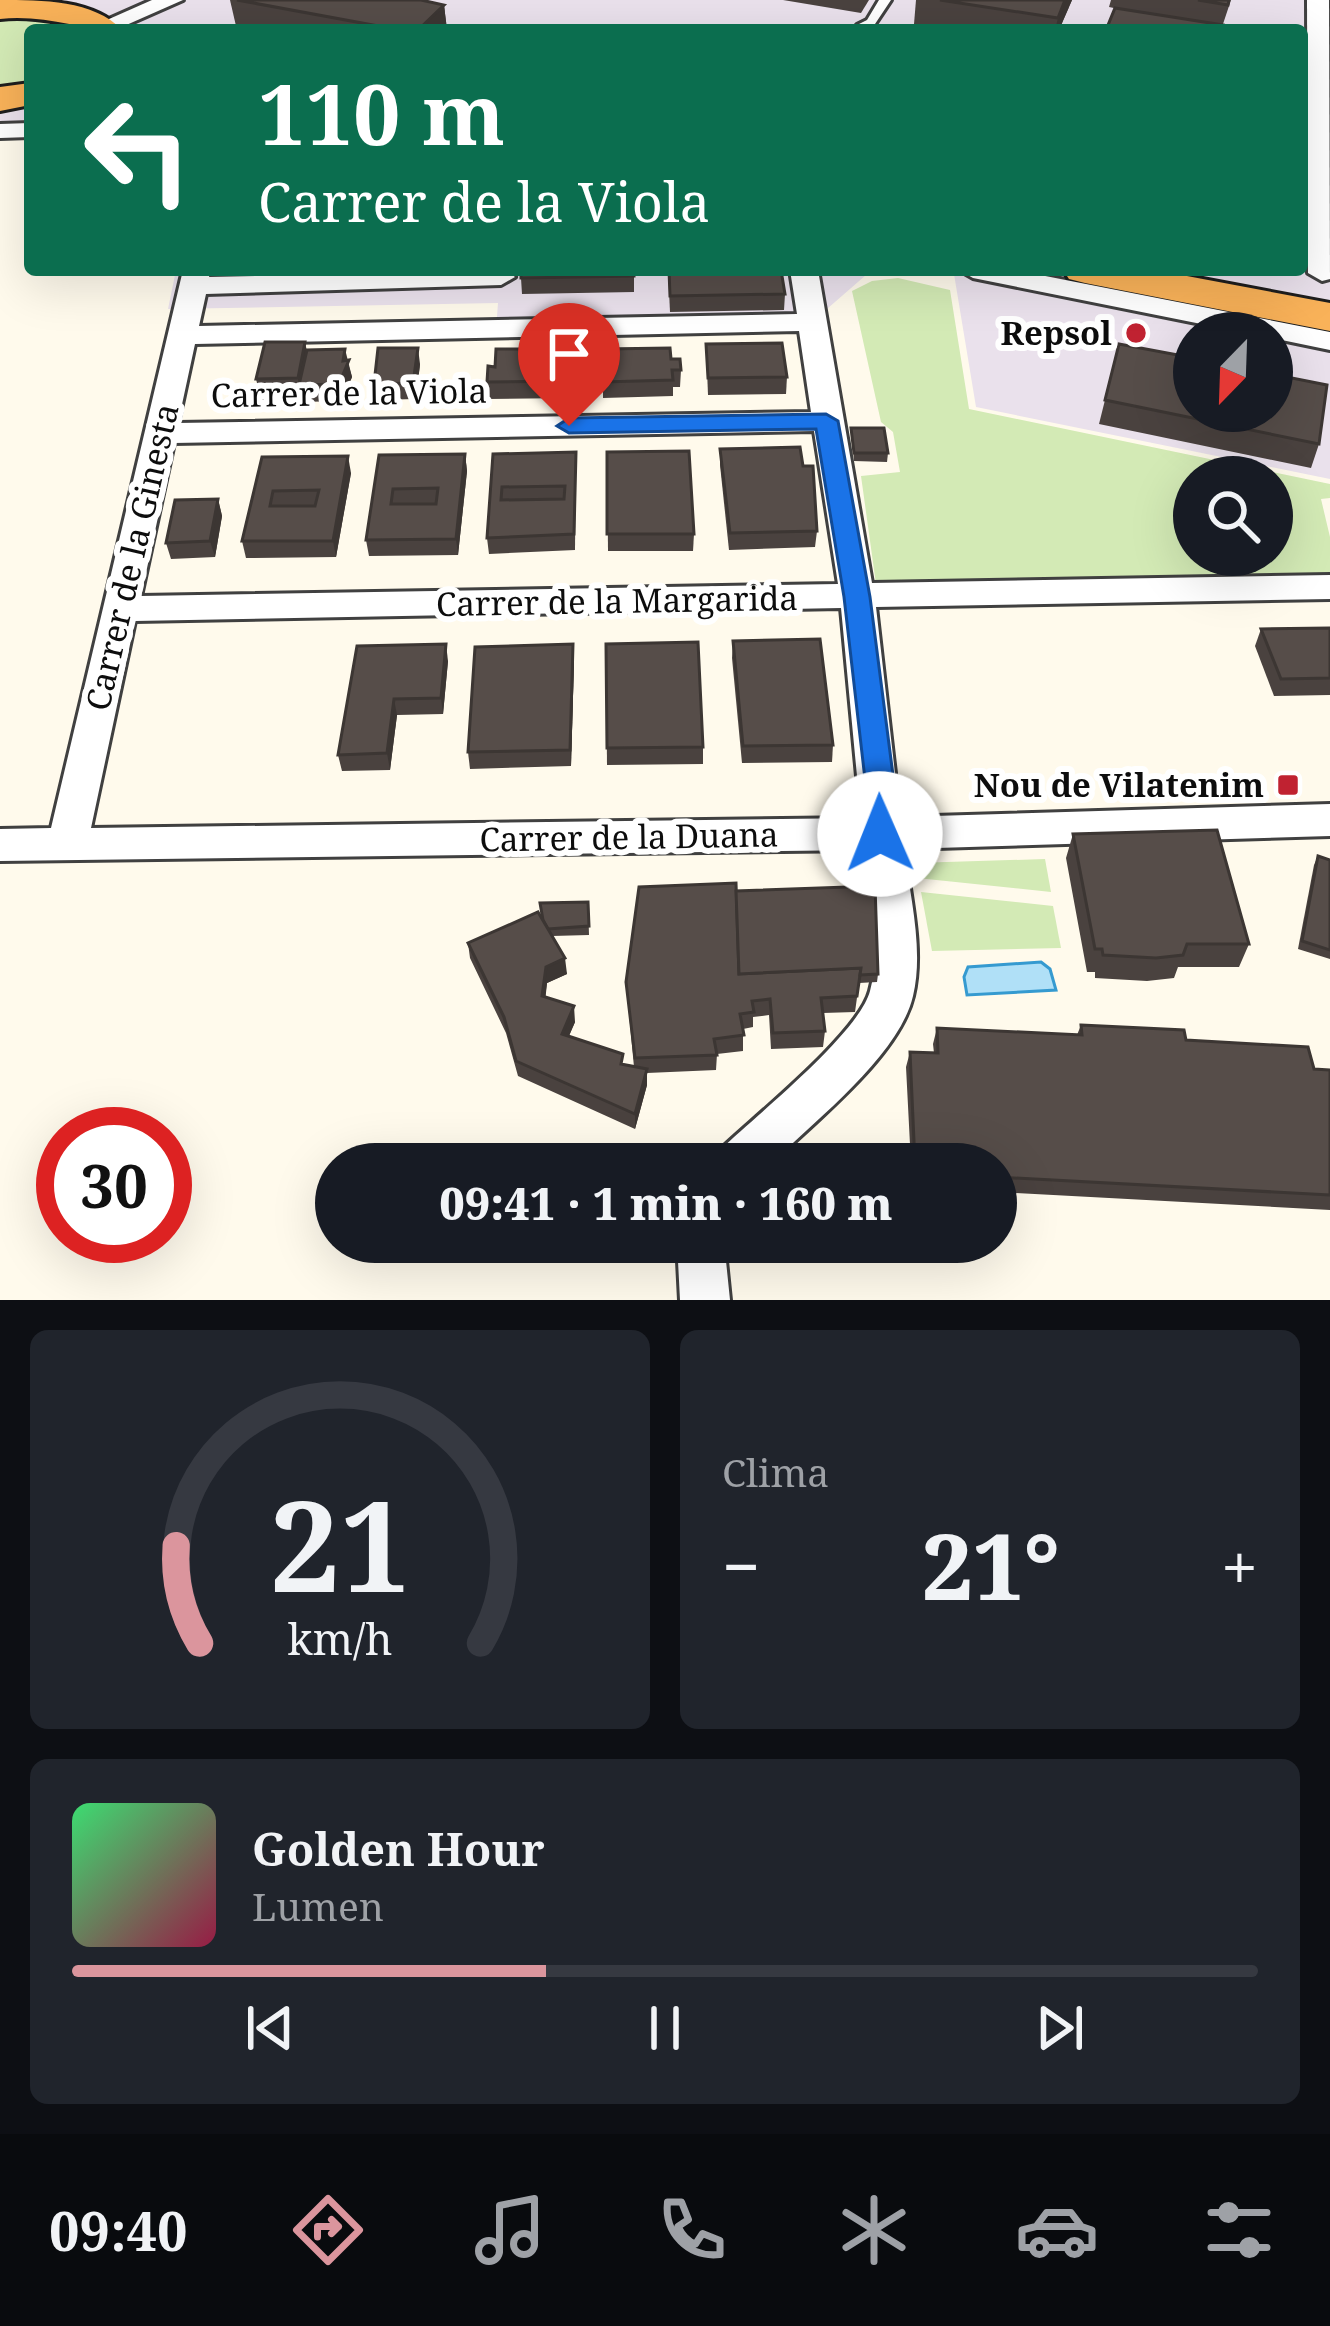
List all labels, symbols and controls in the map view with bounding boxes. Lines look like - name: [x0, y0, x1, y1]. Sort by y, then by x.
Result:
- text: 110 m: [258, 55, 505, 170]
- icon: left: [60, 72, 216, 228]
- text: Carrer de la Viola: [258, 164, 710, 238]
- pin: [518, 303, 620, 426]
- place label: Repsol: [1001, 310, 1112, 355]
- north arrow: [1173, 312, 1293, 432]
- map controls: [1173, 312, 1293, 576]
- marker: Repsol: [1123, 320, 1149, 346]
- icon: arrive: [536, 321, 602, 387]
- street label: Carrer de la Viola: [210, 368, 488, 417]
- street label: Carrer de la Ginesta: [74, 399, 189, 715]
- button: search: [1173, 456, 1293, 576]
- street label: Carrer de la Margarida: [436, 575, 798, 626]
- place label: Nou de Vilatenim: [974, 762, 1264, 807]
- position arrow: [817, 771, 943, 897]
- marker: Nou de Vilatenim: [1275, 772, 1301, 798]
- street label: Carrer de la Duana: [479, 811, 779, 862]
- speed limit sign: 30: [36, 1107, 192, 1263]
- text: 09:41 · 1 min · 160 m: [439, 1172, 893, 1233]
- text: Clima: [722, 1445, 829, 1498]
- text: 21: [269, 1459, 411, 1629]
- text: 21°: [922, 1504, 1060, 1626]
- text: −: [722, 1520, 760, 1610]
- text: +: [1221, 1520, 1258, 1610]
- text: km/h: [287, 1608, 393, 1667]
- text: Golden Hour: [252, 1818, 545, 1879]
- text: Lumen: [252, 1879, 384, 1932]
- icon: previous: [237, 1995, 303, 2061]
- icon: pause: [632, 1995, 698, 2061]
- icon: next: [1027, 1995, 1093, 2061]
- icon: directions: [286, 2188, 370, 2272]
- icon: music: [468, 2188, 552, 2272]
- icon: phone: [650, 2188, 734, 2272]
- icon: climate: [832, 2188, 916, 2272]
- icon: car: [1015, 2188, 1099, 2272]
- icon: filters: [1197, 2188, 1281, 2272]
- text: 09:40: [49, 2193, 188, 2267]

